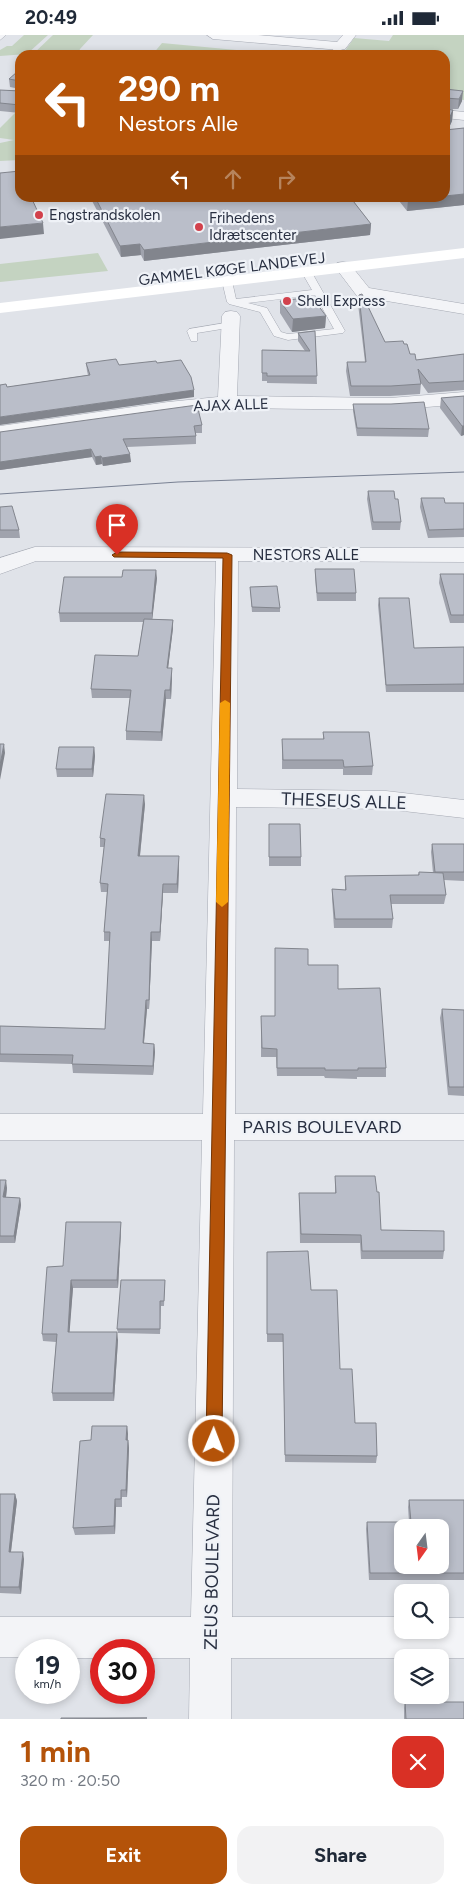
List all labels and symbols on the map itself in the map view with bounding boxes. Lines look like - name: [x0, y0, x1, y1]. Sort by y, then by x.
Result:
- place label: Engstrandskolen: [49, 206, 160, 224]
- marker: Engstrandskolen: [33, 209, 45, 221]
- place label: Frihedens Idrætscenter: [209, 209, 296, 244]
- marker: Frihedens Idrætscenter: [193, 221, 205, 233]
- street label: GAMMEL KØGE LANDEVEJ: [138, 249, 326, 289]
- place label: Shell Express: [297, 292, 385, 310]
- marker: Shell Express: [281, 295, 293, 307]
- street label: AJAX ALLE: [193, 395, 269, 415]
- pin: [96, 504, 138, 555]
- street label: NESTORS ALLE: [253, 546, 359, 564]
- street label: THESEUS ALLE: [281, 788, 407, 814]
- street label: PARIS BOULEVARD: [242, 1116, 402, 1138]
- position arrow: [187, 1414, 239, 1466]
- street label: ZEUS BOULEVARD: [200, 1494, 224, 1650]
- north arrow: [394, 1519, 449, 1574]
- speed limit sign: 30: [90, 1639, 155, 1704]

